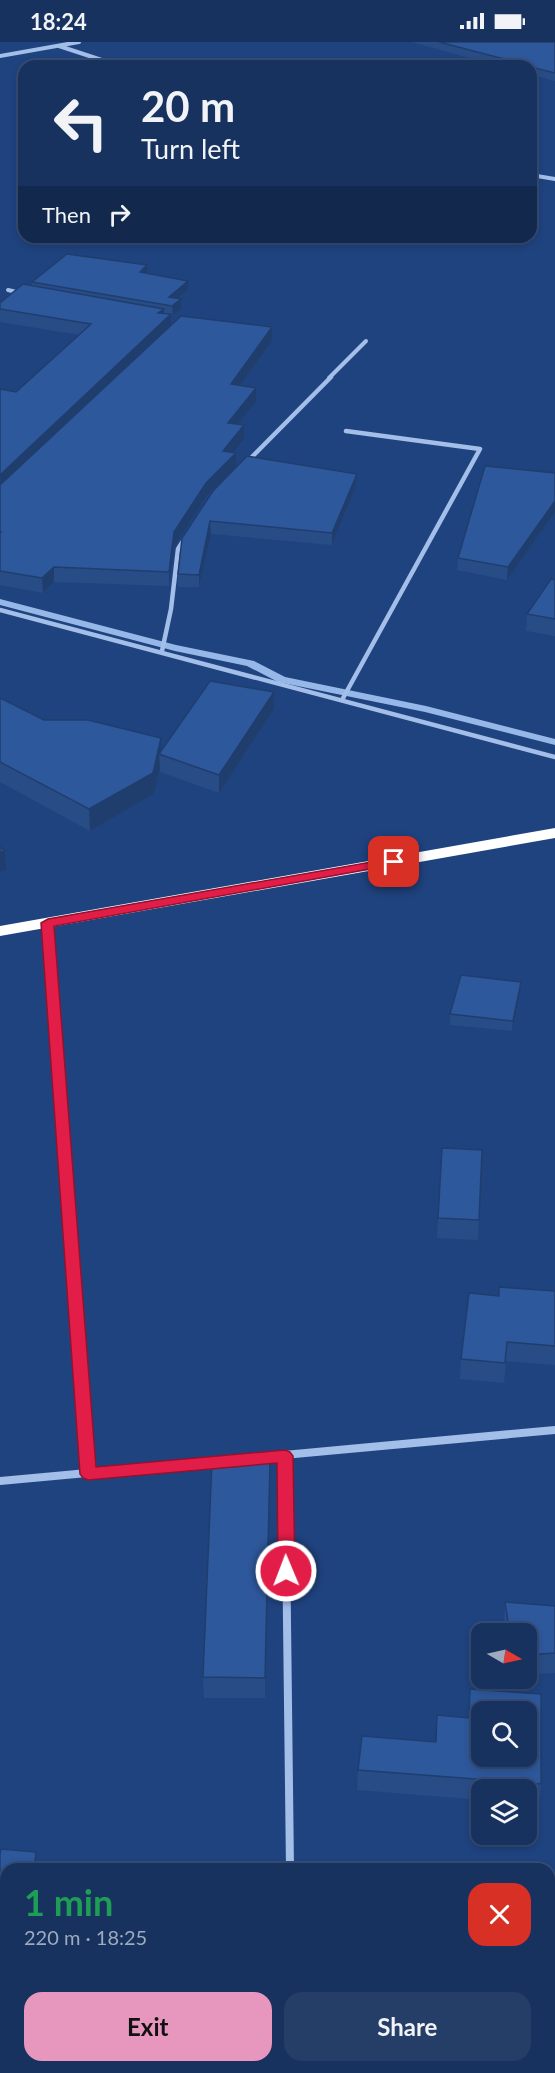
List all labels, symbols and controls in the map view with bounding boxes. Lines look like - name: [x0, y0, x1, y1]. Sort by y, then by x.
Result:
- text: 18:24: [30, 8, 87, 35]
- text: 20 m: [141, 81, 235, 131]
- icon: left: [42, 84, 120, 162]
- text: Turn left: [141, 132, 240, 165]
- icon: right: [103, 198, 136, 231]
- text: Then: [42, 201, 91, 228]
- pin: [368, 836, 419, 887]
- icon: arrive: [377, 845, 410, 878]
- position arrow: [254, 1539, 318, 1603]
- north arrow: [471, 1623, 537, 1689]
- map controls: [471, 1623, 537, 1845]
- button: search: [471, 1701, 537, 1767]
- button: layers: [471, 1779, 537, 1845]
- text: 1 min: [24, 1880, 113, 1924]
- button: close: [468, 1883, 531, 1946]
- text: 220 m · 18:25: [24, 1925, 147, 1949]
- button: Exit: [24, 1992, 272, 2061]
- button: Share: [284, 1992, 531, 2061]

